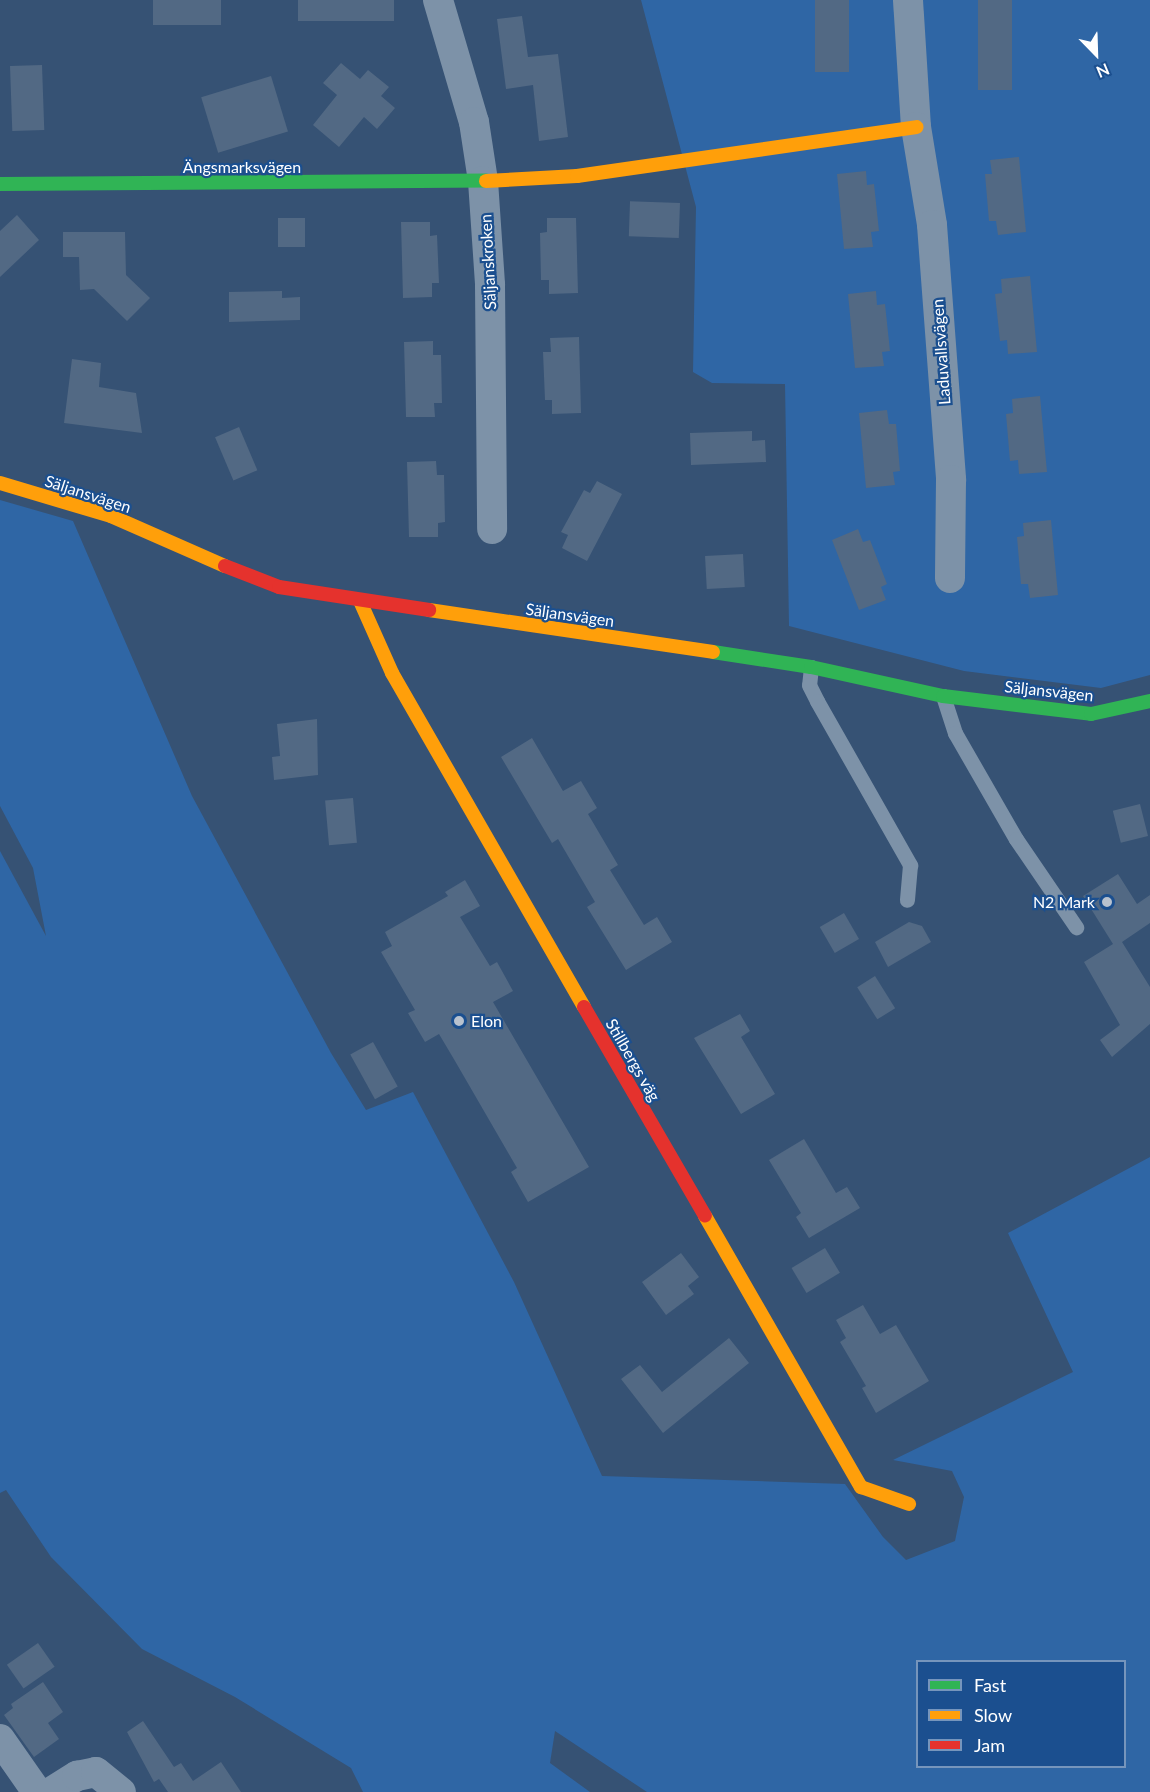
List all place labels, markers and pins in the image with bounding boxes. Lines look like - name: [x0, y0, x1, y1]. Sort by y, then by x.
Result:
- place label: N2 Mark: [1033, 892, 1095, 912]
- marker: N2 Mark: [1100, 895, 1114, 909]
- place label: Elon: [471, 1011, 502, 1031]
- marker: Elon: [452, 1014, 466, 1028]

